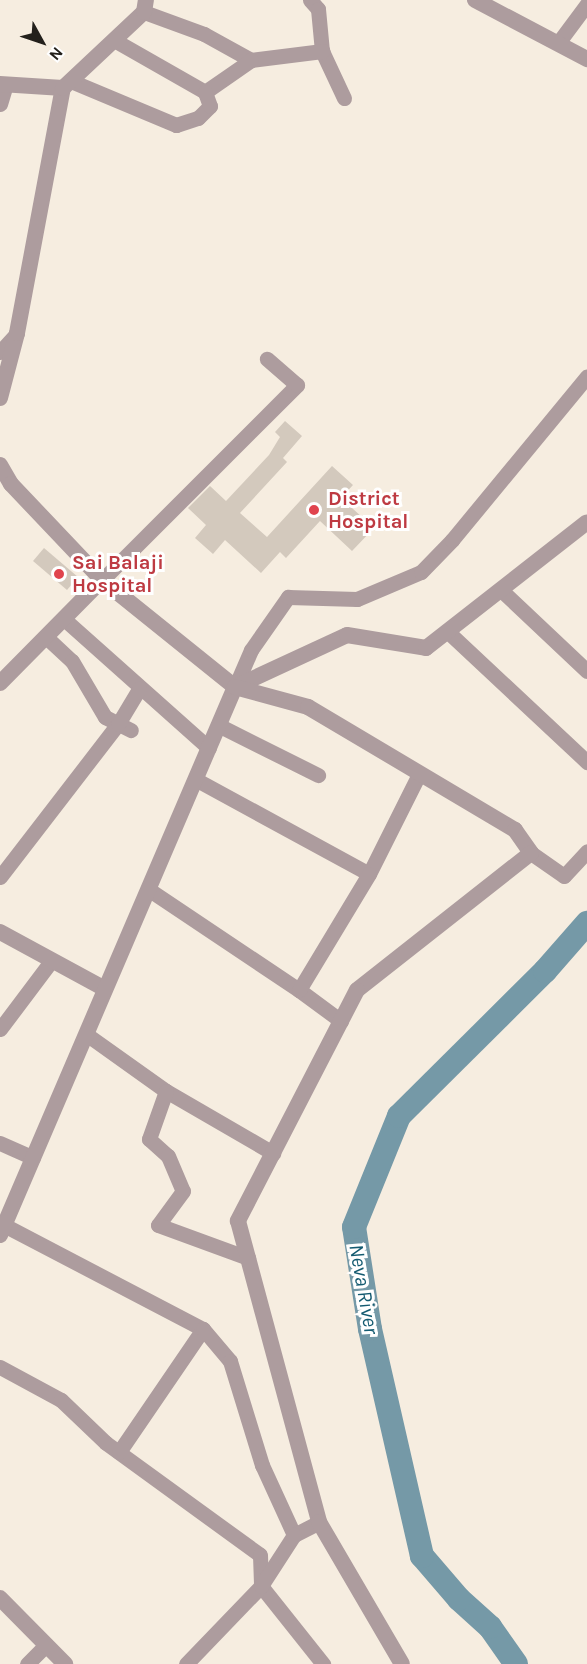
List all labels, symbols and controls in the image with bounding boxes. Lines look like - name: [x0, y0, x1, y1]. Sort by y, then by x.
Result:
- north arrow: [12, 12, 72, 72]
- text: N: [45, 43, 67, 64]
- place label: District Hospital: [328, 486, 408, 533]
- marker: District Hospital: [305, 501, 323, 519]
- place label: Sai Balaji Hospital: [72, 550, 164, 597]
- marker: Sai Balaji Hospital: [50, 565, 68, 583]
- water label: Neva River: [344, 1242, 384, 1336]

